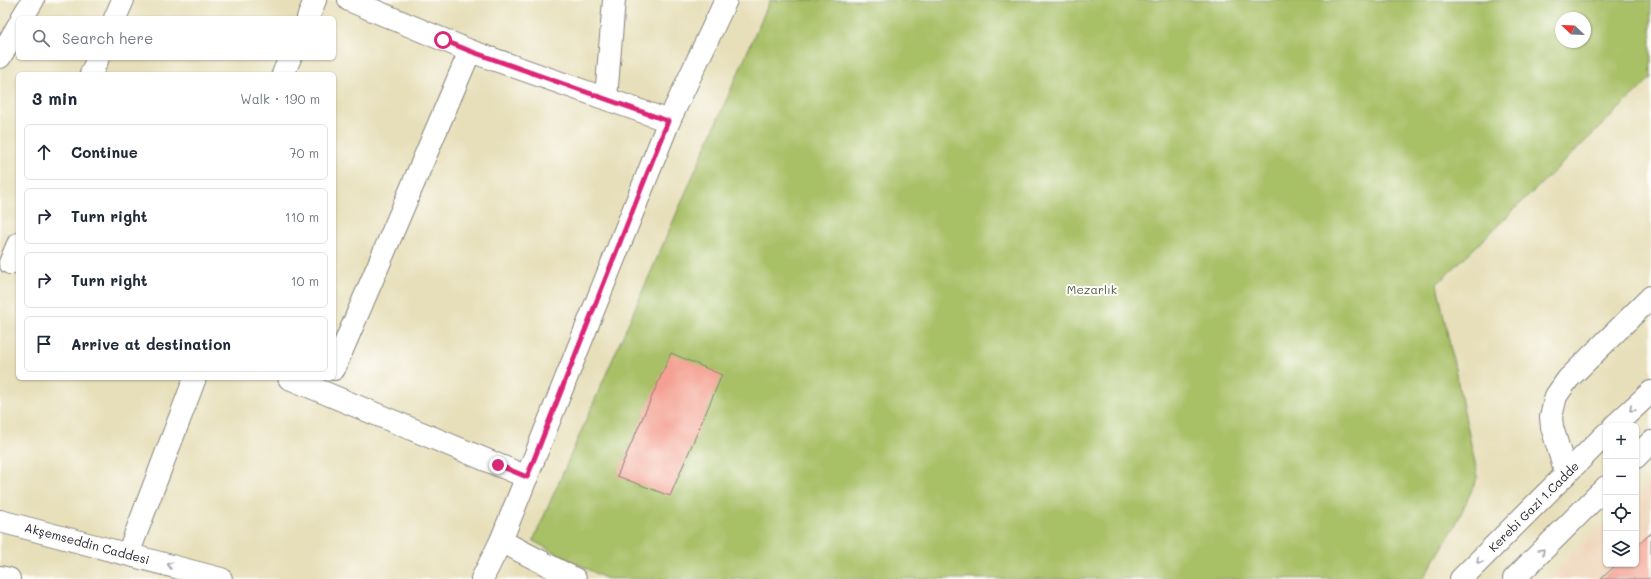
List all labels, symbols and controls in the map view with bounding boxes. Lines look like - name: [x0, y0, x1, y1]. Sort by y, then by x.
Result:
- north arrow: [1555, 12, 1591, 48]
- search box: [16, 16, 336, 60]
- icon: search: [30, 27, 52, 49]
- text: Search here: [62, 28, 153, 48]
- route start: [434, 31, 452, 49]
- text: 3 min: [32, 87, 77, 109]
- text: Walk · 190 m: [240, 90, 320, 107]
- icon: ahead: [33, 141, 55, 163]
- text: Continue: [71, 142, 138, 162]
- text: 70 m: [289, 144, 319, 161]
- icon: right: [33, 205, 55, 227]
- text: Turn right: [71, 206, 148, 226]
- text: 110 m: [285, 208, 319, 225]
- icon: right: [33, 269, 55, 291]
- text: Turn right: [71, 270, 148, 290]
- text: 10 m: [291, 272, 319, 289]
- park label: Mezarlık: [1067, 281, 1117, 297]
- icon: arrive: [33, 333, 55, 355]
- text: Arrive at destination: [71, 334, 231, 354]
- one-way arrow: [1630, 404, 1637, 411]
- map controls: [1603, 423, 1639, 567]
- button: +: [1603, 423, 1639, 459]
- route end: [489, 456, 507, 474]
- street label: Kerebi Gazi 1.Cadde: [1485, 458, 1582, 555]
- button: −: [1603, 459, 1639, 495]
- button: locate: [1603, 495, 1639, 531]
- street label: Akşemseddin Caddesi: [23, 519, 151, 567]
- button: layers: [1603, 531, 1639, 567]
- one-way arrow: [1537, 548, 1545, 556]
- one-way arrow: [1476, 556, 1484, 564]
- one-way arrow: [167, 561, 174, 570]

